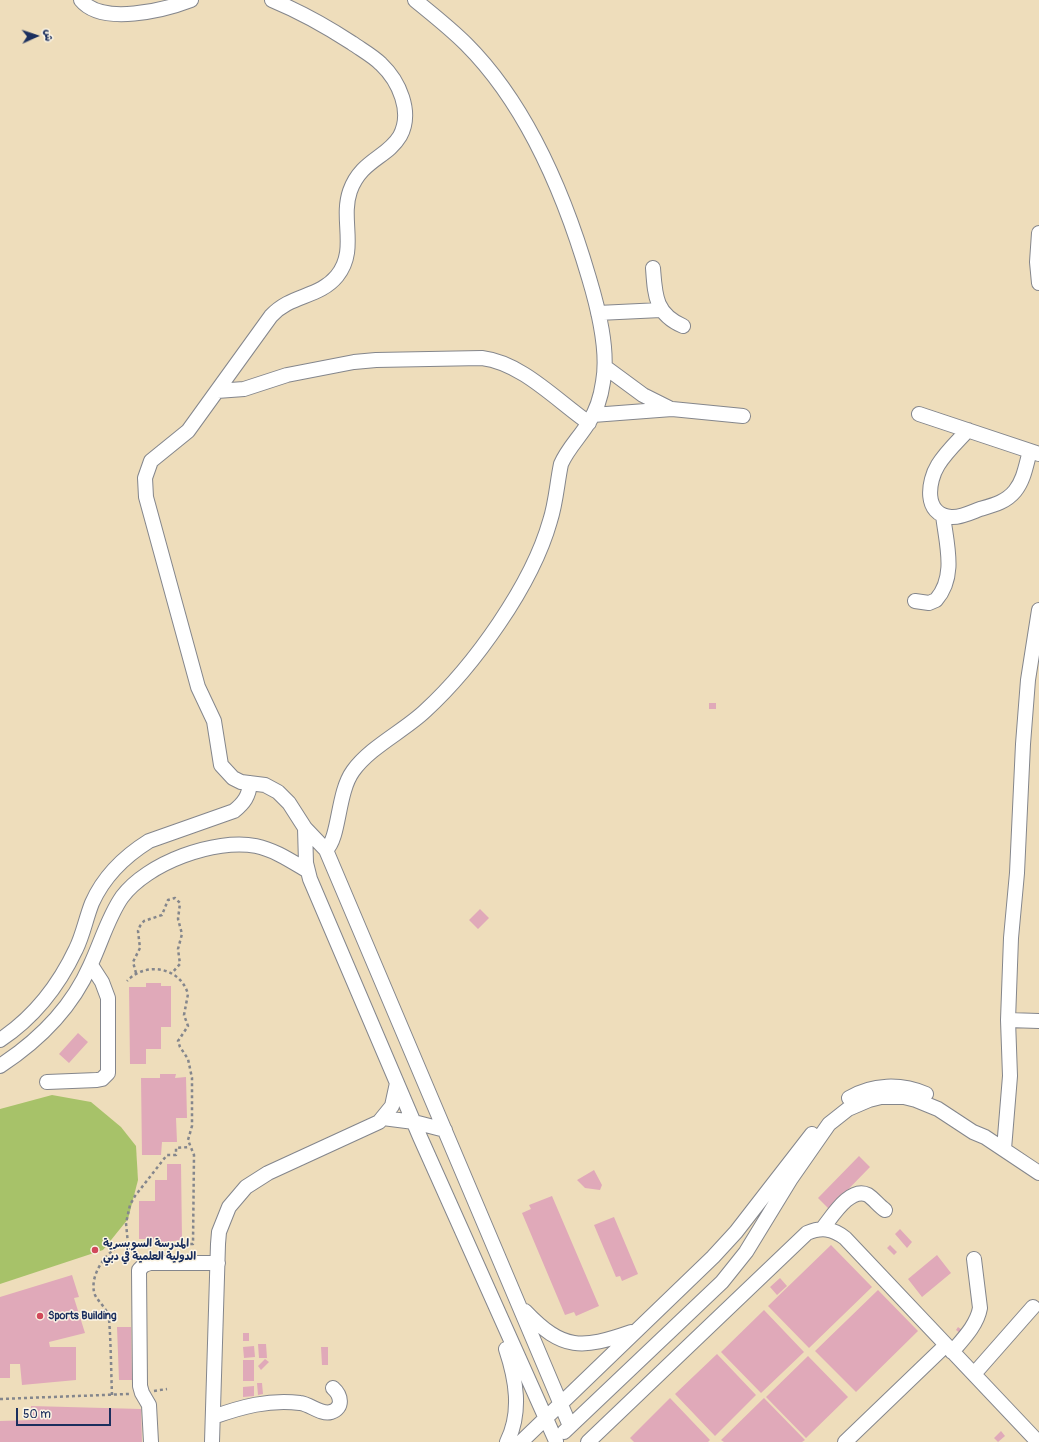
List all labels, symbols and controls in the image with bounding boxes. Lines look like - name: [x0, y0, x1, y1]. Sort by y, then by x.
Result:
- north arrow: [16, 16, 56, 56]
- text: ش: [42, 29, 55, 42]
- place label: المدرسة السويسرية الدولية العلمية في دبي: [103, 1237, 196, 1263]
- marker: المدرسة السويسرية الدولية العلمية في دبي: [90, 1245, 100, 1255]
- place label: Sports Building: [48, 1309, 117, 1323]
- marker: Sports Building: [35, 1311, 45, 1321]
- scale bar: [18, 1400, 113, 1426]
- text: 50 m: [23, 1407, 51, 1422]

